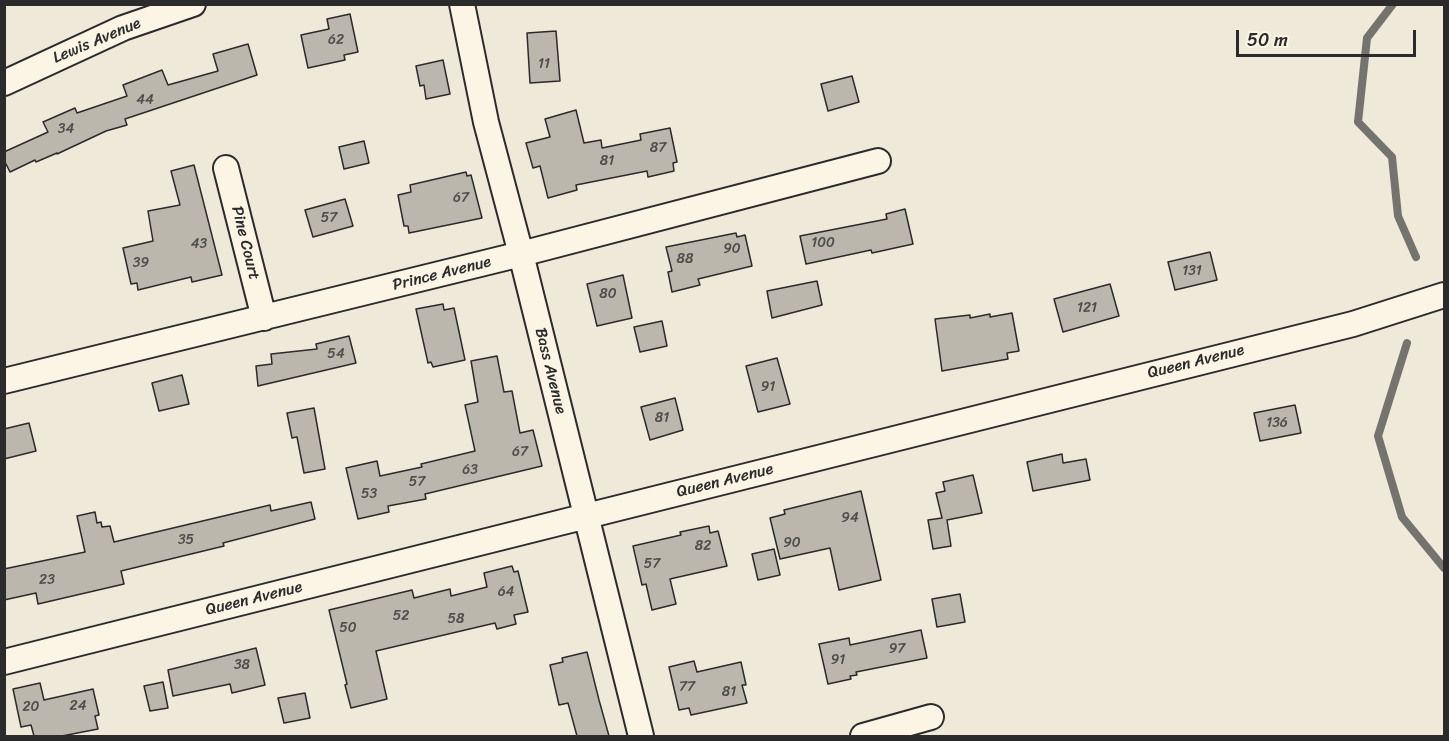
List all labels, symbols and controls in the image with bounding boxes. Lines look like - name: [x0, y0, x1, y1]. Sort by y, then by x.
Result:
- street label: Lewis Avenue: [50, 14, 144, 68]
- scale bar: [1239, 18, 1419, 56]
- text: 50 m: [1247, 24, 1288, 56]
- house number: 62: [328, 32, 344, 48]
- house number: 11: [538, 56, 550, 72]
- house number: 44: [136, 92, 154, 108]
- house number: 34: [58, 121, 74, 137]
- house number: 87: [650, 140, 666, 156]
- house number: 81: [600, 153, 614, 169]
- house number: 67: [453, 190, 469, 206]
- street label: Pine Court: [227, 204, 263, 282]
- house number: 57: [321, 210, 337, 226]
- house number: 100: [811, 235, 835, 251]
- house number: 43: [191, 236, 207, 252]
- house number: 90: [723, 241, 741, 257]
- house number: 88: [677, 251, 693, 267]
- street label: Prince Avenue: [391, 252, 493, 296]
- house number: 39: [133, 255, 149, 271]
- house number: 131: [1182, 263, 1202, 279]
- house number: 80: [599, 286, 617, 302]
- house number: 121: [1077, 300, 1097, 316]
- street label: Bass Avenue: [530, 326, 570, 416]
- street label: Queen Avenue: [1146, 341, 1246, 383]
- house number: 54: [327, 346, 345, 362]
- house number: 91: [761, 379, 775, 395]
- house number: 81: [655, 410, 669, 426]
- house number: 136: [1266, 415, 1288, 431]
- house number: 67: [512, 444, 528, 460]
- street label: Queen Avenue: [675, 460, 775, 502]
- house number: 63: [462, 462, 478, 478]
- house number: 57: [409, 474, 425, 490]
- house number: 53: [361, 486, 377, 502]
- house number: 94: [841, 510, 859, 526]
- house number: 35: [178, 532, 194, 548]
- house number: 90: [783, 535, 801, 551]
- house number: 82: [695, 538, 711, 554]
- house number: 57: [644, 556, 660, 572]
- house number: 23: [39, 572, 55, 588]
- street label: Queen Avenue: [204, 578, 304, 620]
- house number: 64: [498, 584, 514, 600]
- house number: 52: [393, 608, 409, 624]
- house number: 58: [448, 611, 464, 627]
- house number: 50: [339, 620, 357, 636]
- house number: 97: [889, 641, 905, 657]
- house number: 91: [831, 652, 845, 668]
- house number: 38: [234, 657, 250, 673]
- house number: 77: [679, 679, 695, 695]
- house number: 81: [722, 684, 736, 700]
- house number: 24: [70, 698, 86, 714]
- house number: 20: [23, 699, 39, 715]

